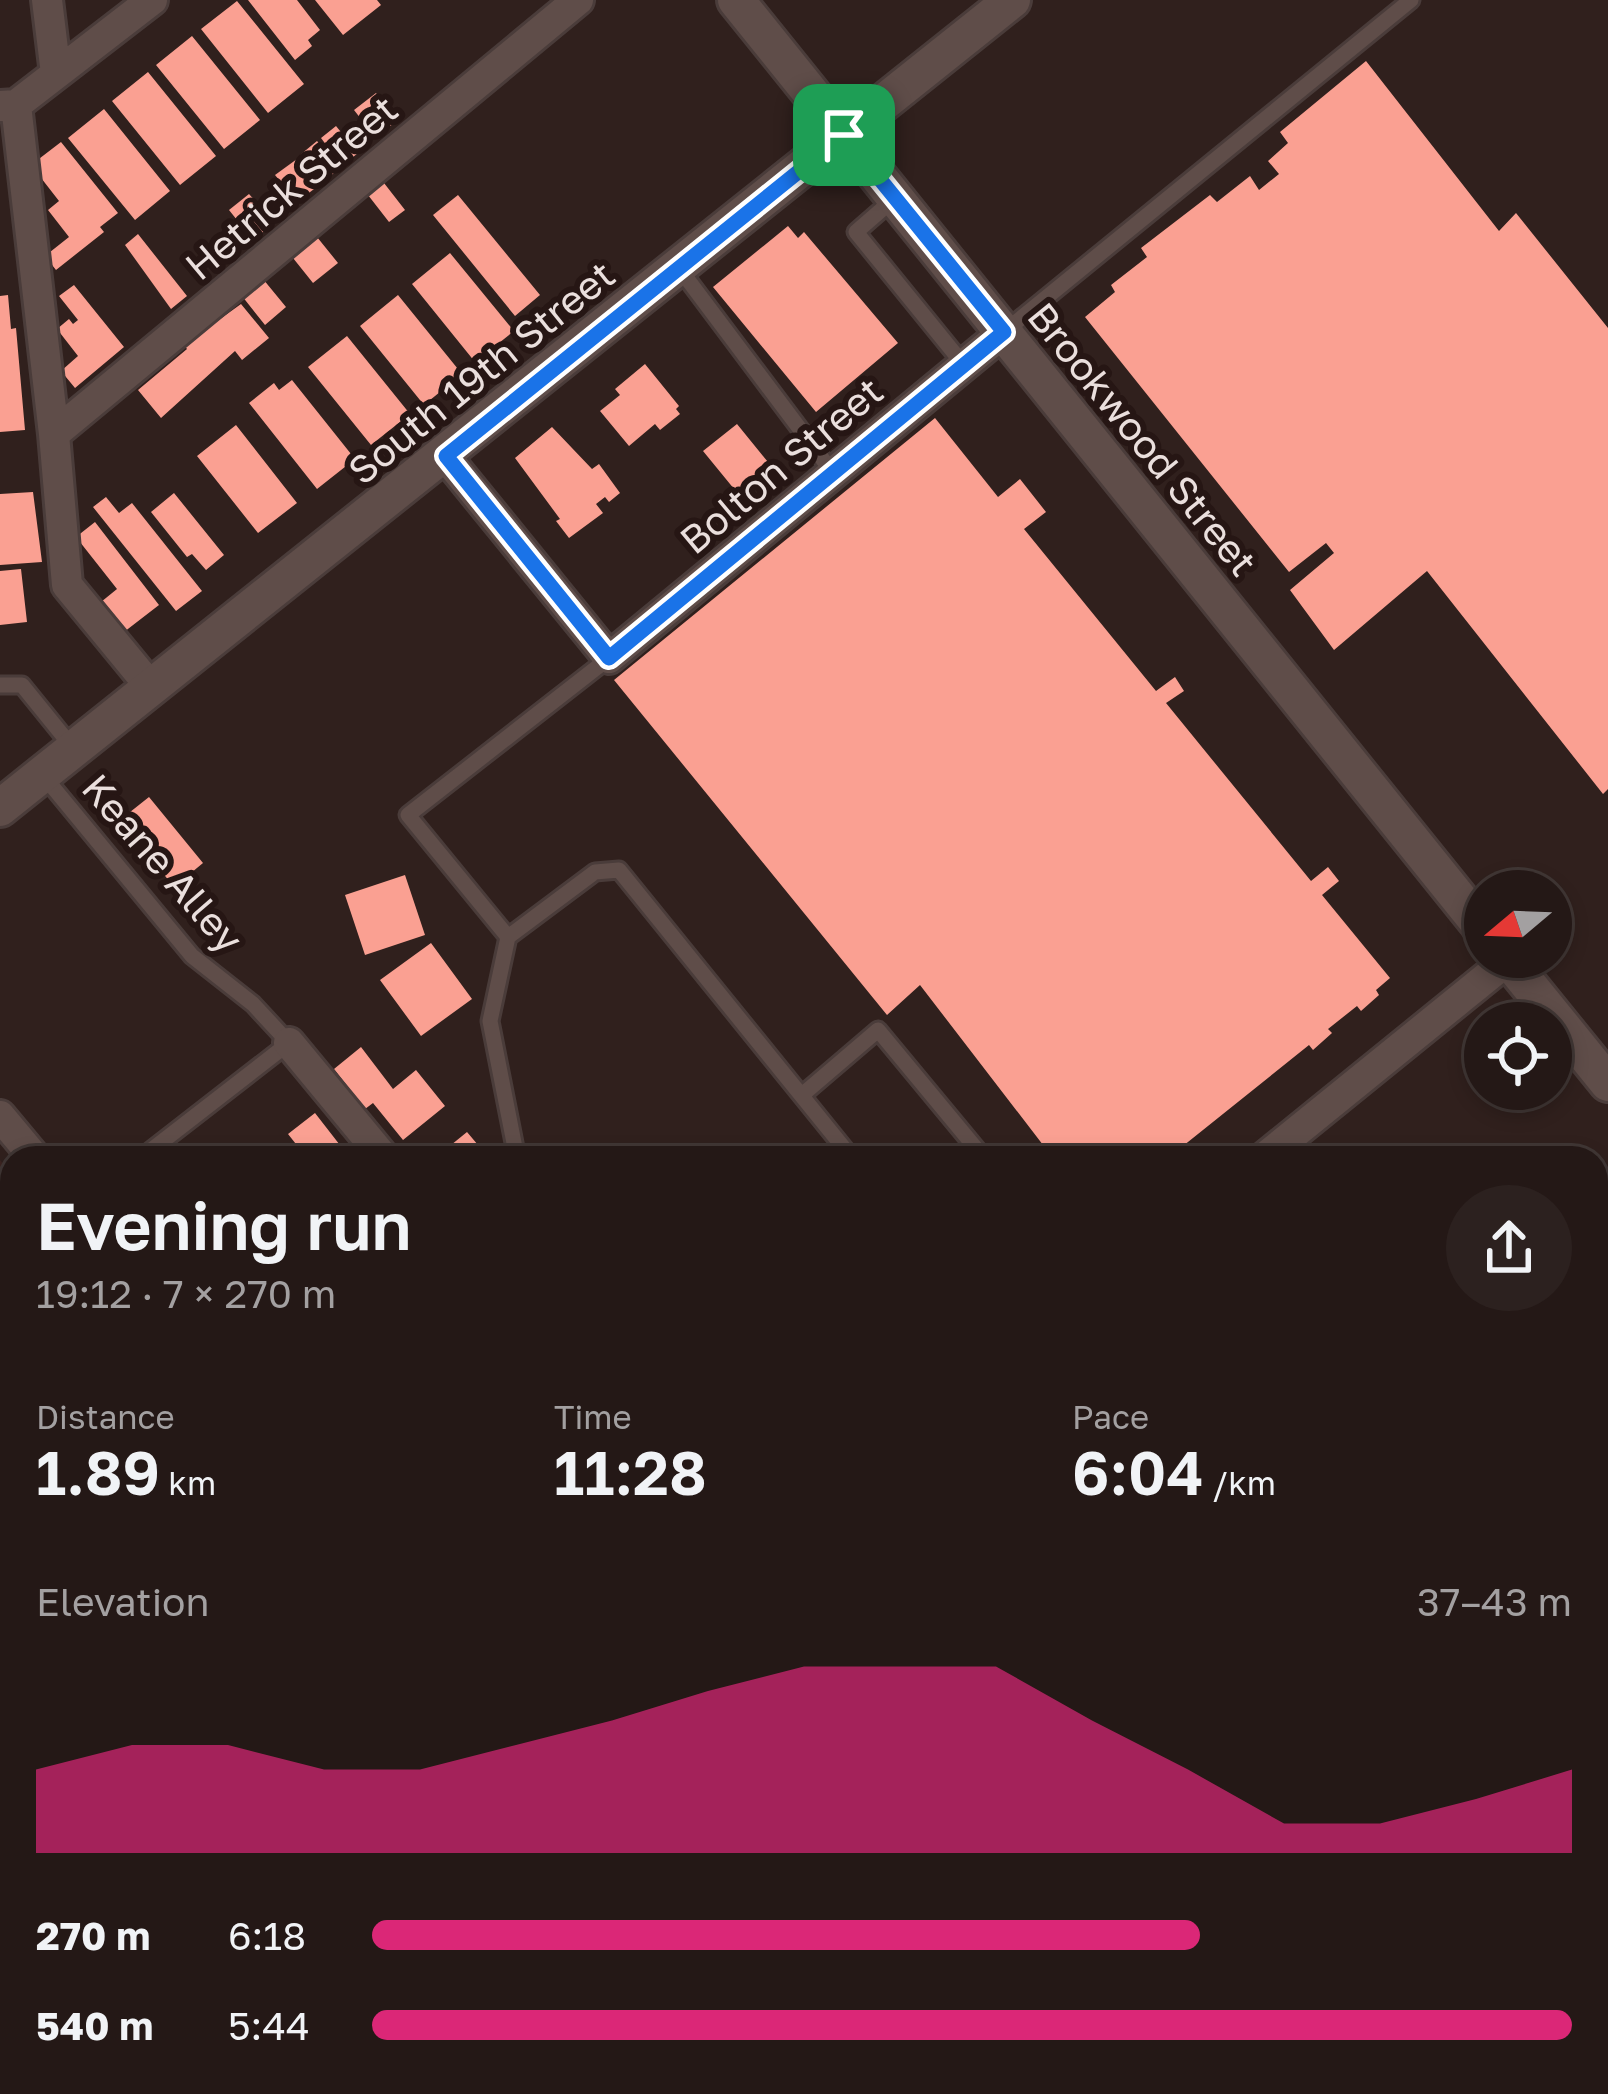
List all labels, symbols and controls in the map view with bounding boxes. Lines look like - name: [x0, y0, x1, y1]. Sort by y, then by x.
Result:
- pin: [793, 84, 895, 186]
- street label: Hetrick Street: [176, 85, 406, 289]
- icon: arrive: [811, 102, 877, 168]
- street label: South 19th Street: [339, 250, 623, 494]
- street label: Brookwood Street: [1019, 293, 1267, 585]
- street label: Bolton Street: [670, 367, 892, 563]
- street label: Keane Alley: [73, 764, 253, 962]
- north arrow: [1464, 870, 1572, 978]
- map controls: [1464, 870, 1572, 1110]
- button: locate: [1464, 1002, 1572, 1110]
- text: Evening run: [36, 1185, 411, 1265]
- button: share: [1446, 1185, 1572, 1311]
- text: 19:12 · 7 × 270 m: [36, 1270, 336, 1317]
- text: Distance: [36, 1397, 175, 1436]
- text: Time: [554, 1397, 632, 1436]
- text: Pace: [1072, 1397, 1149, 1436]
- text: 1.89: [36, 1436, 160, 1508]
- text: 11:28: [554, 1436, 707, 1508]
- text: 6:04: [1072, 1436, 1204, 1508]
- text: km: [160, 1463, 216, 1502]
- text: /km: [1204, 1463, 1276, 1502]
- text: Elevation: [36, 1578, 209, 1625]
- text: 37–43 m: [1417, 1578, 1572, 1625]
- text: 270 m: [36, 1912, 150, 1959]
- text: 6:18: [228, 1912, 306, 1959]
- text: 540 m: [36, 2002, 153, 2049]
- text: 5:44: [228, 2002, 310, 2049]

